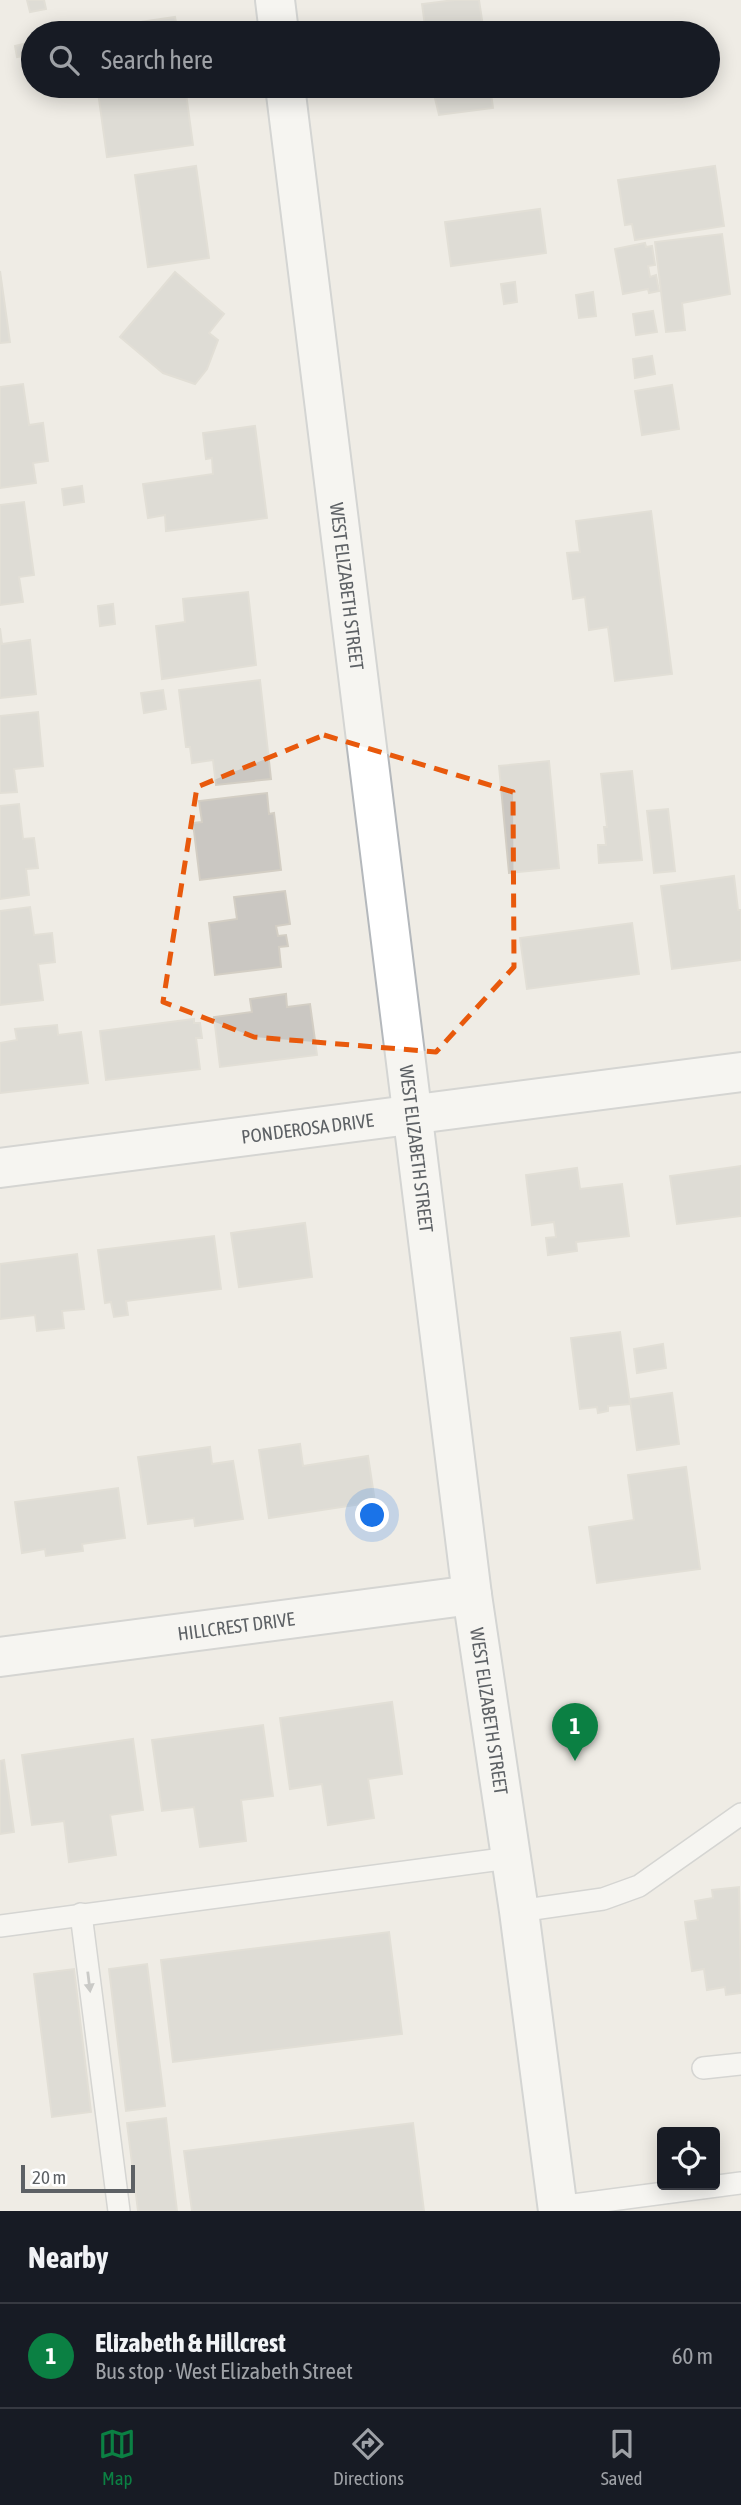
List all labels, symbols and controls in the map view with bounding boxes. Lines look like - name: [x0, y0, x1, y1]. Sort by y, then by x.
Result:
- search box: [21, 21, 720, 98]
- icon: search: [45, 41, 83, 79]
- text: Search here: [101, 45, 213, 75]
- street label: WEST ELIZABETH STREET: [326, 501, 368, 672]
- street label: WEST ELIZABETH STREET: [395, 1064, 438, 1235]
- street label: PONDEROSA DRIVE: [240, 1109, 375, 1148]
- your location: [355, 1498, 389, 1532]
- street label: HILLCREST DRIVE: [176, 1607, 296, 1645]
- street label: WEST ELIZABETH STREET: [466, 1626, 513, 1797]
- pin: 1: [552, 1703, 598, 1761]
- one-way arrow: [84, 1971, 95, 1993]
- map controls: [657, 2127, 720, 2190]
- button: locate: [657, 2127, 720, 2190]
- scale bar: [21, 2162, 135, 2194]
- text: 20 m: [32, 2166, 66, 2188]
- text: Nearby: [28, 2240, 108, 2274]
- text: Elizabeth & Hillcrest: [95, 2328, 286, 2358]
- text: 1: [46, 2343, 56, 2369]
- text: 60 m: [672, 2343, 713, 2369]
- text: Bus stop · West Elizabeth Street: [95, 2358, 353, 2384]
- tab: Map: [98, 2425, 136, 2489]
- tab: Directions: [333, 2425, 404, 2489]
- tab: Saved: [601, 2425, 643, 2489]

